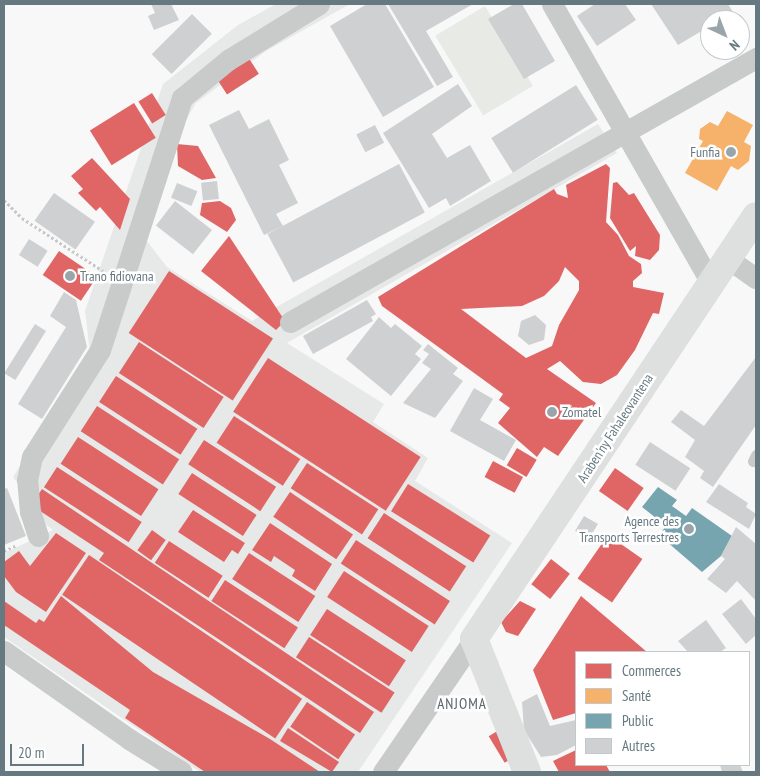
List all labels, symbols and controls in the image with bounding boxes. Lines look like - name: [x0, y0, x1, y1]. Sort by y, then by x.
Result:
- north arrow: [700, 10, 750, 60]
- text: N: [726, 36, 743, 54]
- place label: Funfia: [690, 144, 720, 160]
- marker: Funfia: [724, 145, 738, 159]
- place label: Trano fidiovana: [80, 268, 154, 284]
- marker: Trano fidiovana: [64, 270, 76, 282]
- street label: Araben'ny Fahaleovantena: [573, 370, 657, 486]
- place label: Zomatel: [562, 404, 601, 420]
- marker: Zomatel: [546, 406, 558, 418]
- place label: Agence des Transports Terrestres: [579, 513, 679, 546]
- marker: Agence des Transports Terrestres: [683, 523, 695, 535]
- legend: [575, 651, 750, 766]
- text: Commerces: [622, 661, 681, 680]
- text: Santé: [622, 686, 651, 705]
- district label: ANJOMA: [436, 695, 488, 713]
- text: Public: [622, 711, 653, 730]
- scale bar: [12, 734, 86, 766]
- text: Autres: [622, 736, 655, 755]
- text: 20 m: [18, 743, 44, 762]

